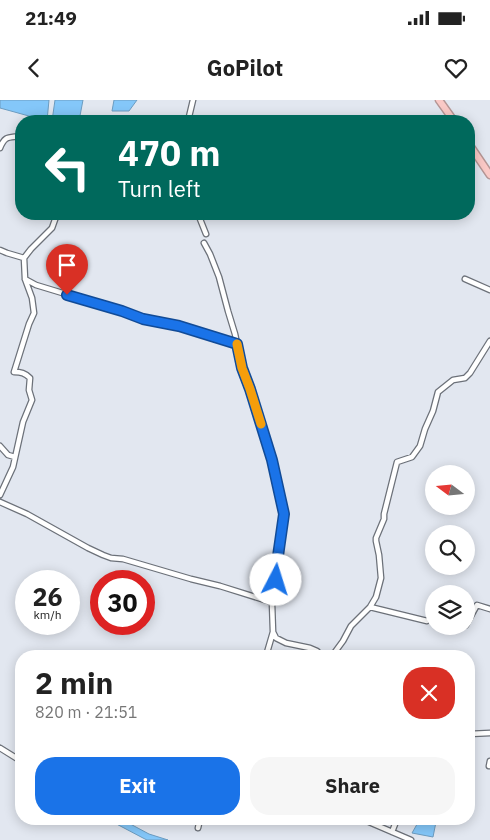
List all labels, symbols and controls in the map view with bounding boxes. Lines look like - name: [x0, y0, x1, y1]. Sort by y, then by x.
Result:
- text: 21:49: [25, 6, 77, 30]
- text: GoPilot: [207, 53, 283, 82]
- icon: back: [20, 54, 48, 82]
- icon: heart: [442, 54, 470, 82]
- text: 470 m: [118, 130, 221, 176]
- icon: left: [35, 135, 100, 200]
- text: Turn left: [118, 174, 201, 203]
- pin: [46, 244, 88, 295]
- icon: arrive: [53, 251, 81, 279]
- north arrow: [425, 465, 475, 515]
- map controls: [425, 465, 475, 635]
- button: search: [425, 525, 475, 575]
- position arrow: [249, 553, 301, 605]
- speed limit sign: 30: [90, 570, 155, 635]
- text: 26: [32, 580, 63, 613]
- button: layers: [425, 585, 475, 635]
- text: km/h: [33, 607, 62, 622]
- text: 2 min: [35, 663, 113, 702]
- button: close: [403, 667, 455, 719]
- text: 820 m · 21:51: [35, 702, 137, 722]
- button: Exit: [35, 757, 240, 815]
- button: Share: [250, 757, 455, 815]

